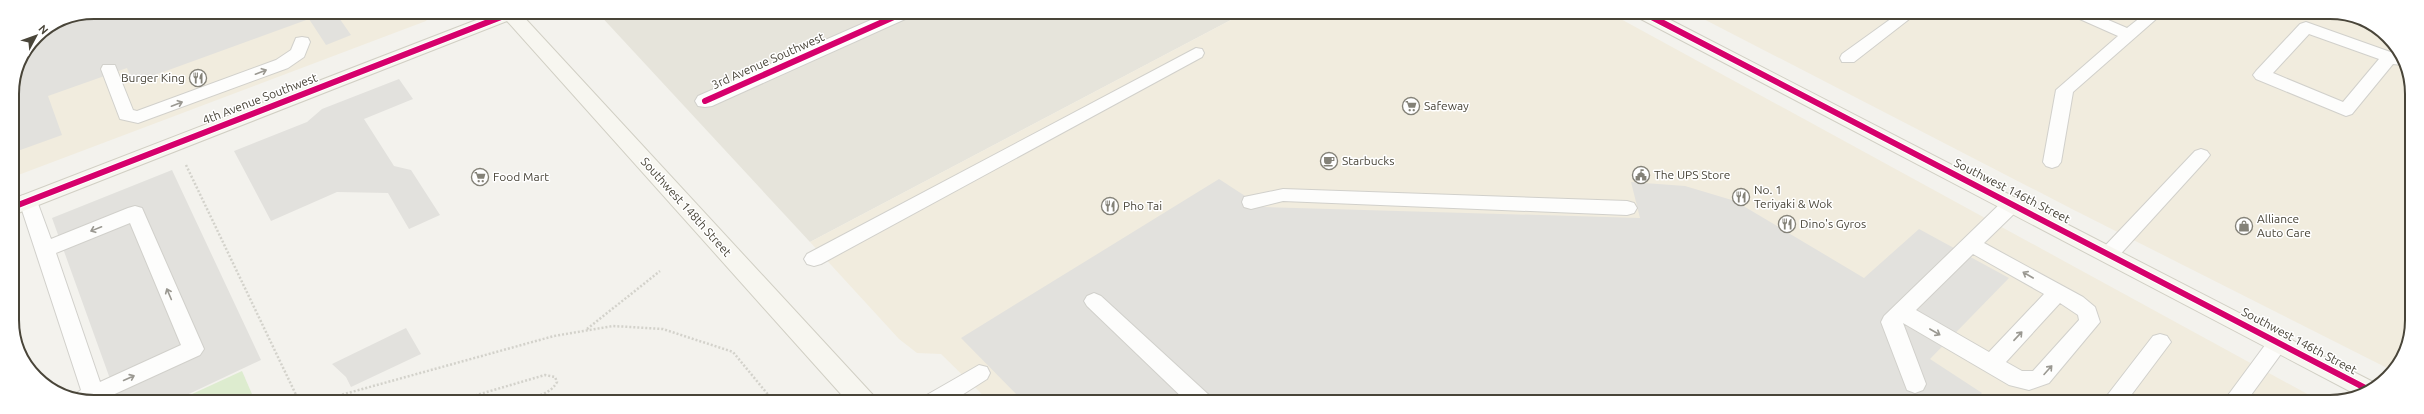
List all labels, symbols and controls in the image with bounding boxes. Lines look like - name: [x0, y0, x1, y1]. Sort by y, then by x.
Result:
- north arrow: [16, 16, 56, 56]
- text: N: [36, 22, 51, 36]
- street label: 3rd Avenue Southwest: [710, 30, 826, 91]
- restaurant icon: Burger King: [188, 68, 208, 88]
- one-way arrow: [254, 68, 266, 76]
- place label: Burger King: [121, 71, 185, 84]
- street label: 4th Avenue Southwest: [201, 71, 319, 126]
- supermarket icon: Safeway: [1401, 96, 1421, 116]
- one-way arrow: [171, 99, 183, 107]
- place label: Safeway: [1424, 99, 1469, 112]
- cafe icon: Starbucks: [1319, 151, 1339, 171]
- place label: Starbucks: [1342, 154, 1394, 167]
- street label: Southwest 148th Street: [639, 155, 734, 259]
- street label: Southwest 146th Street: [1952, 156, 2073, 226]
- public building icon: The UPS Store: [1631, 165, 1651, 185]
- supermarket icon: Food Mart: [470, 167, 490, 187]
- place label: The UPS Store: [1654, 168, 1730, 181]
- place label: Food Mart: [493, 170, 549, 183]
- place label: No. 1 Teriyaki & Wok: [1754, 183, 1832, 210]
- restaurant icon: No. 1 Teriyaki & Wok: [1731, 187, 1751, 207]
- restaurant icon: Pho Tai: [1100, 196, 1120, 216]
- place label: Pho Tai: [1123, 199, 1162, 212]
- place label: Alliance Auto Care: [2257, 212, 2311, 239]
- restaurant icon: Dino's Gyros: [1777, 214, 1797, 234]
- shop icon: Alliance Auto Care: [2234, 216, 2254, 236]
- place label: Dino's Gyros: [1800, 217, 1866, 230]
- one-way arrow: [91, 225, 103, 233]
- one-way arrow: [2022, 271, 2034, 279]
- one-way arrow: [165, 288, 173, 300]
- street label: Southwest 146th Street: [2239, 305, 2359, 377]
- one-way arrow: [1929, 328, 1941, 336]
- one-way arrow: [2013, 331, 2022, 341]
- one-way arrow: [2044, 365, 2053, 375]
- one-way arrow: [123, 374, 135, 381]

